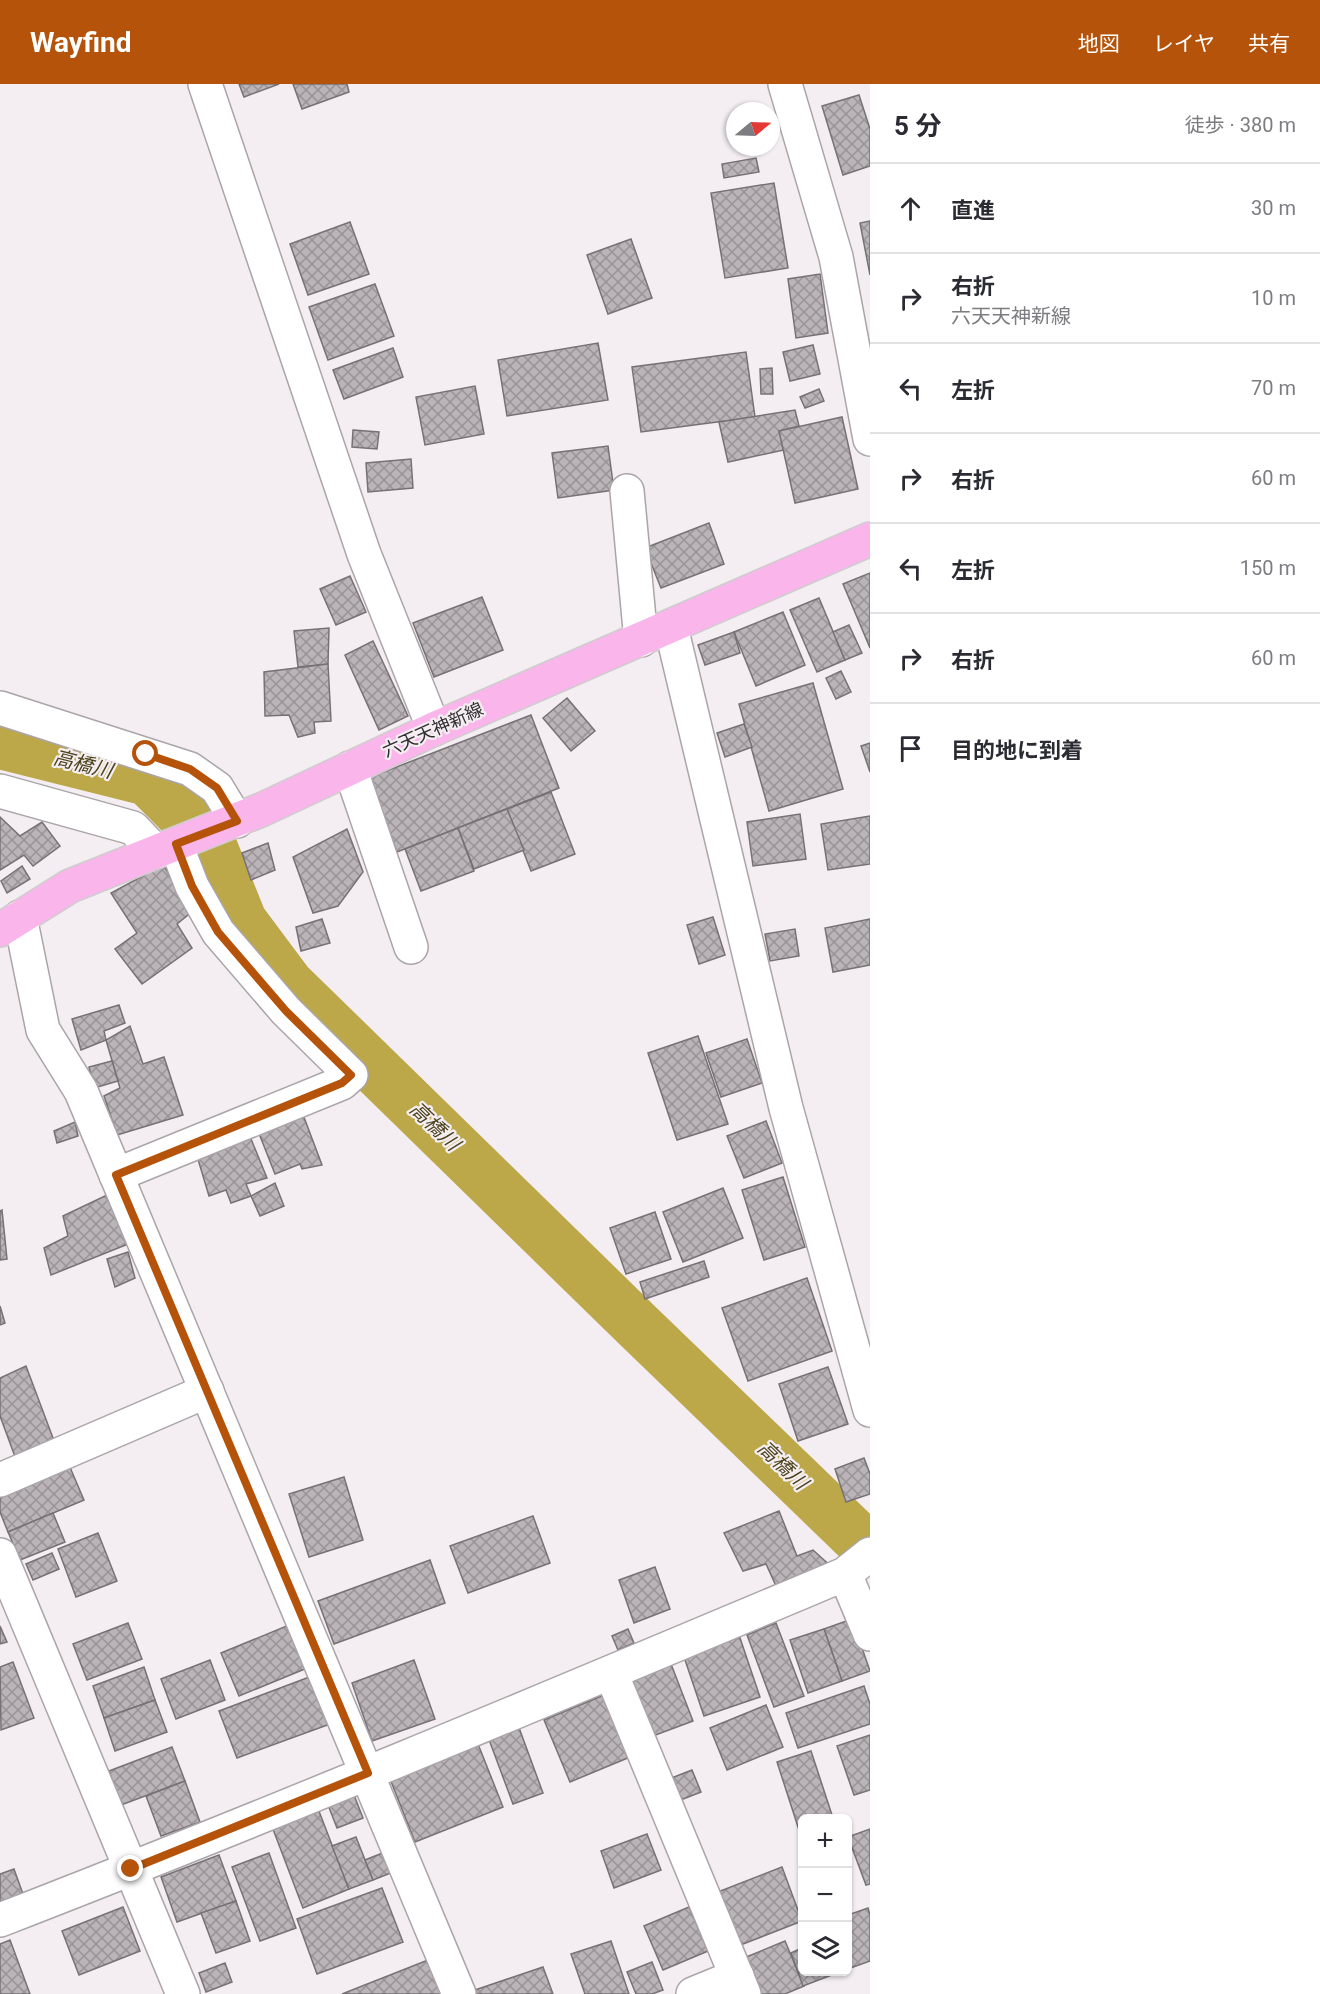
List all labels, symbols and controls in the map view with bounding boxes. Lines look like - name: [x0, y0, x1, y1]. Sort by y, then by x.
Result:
- text: Wayfind: [30, 26, 131, 59]
- text: 地図: [1078, 32, 1120, 56]
- text: レイヤ: [1153, 32, 1215, 56]
- text: 共有: [1248, 32, 1290, 56]
- north arrow: [726, 102, 780, 156]
- text: 5 分: [894, 111, 941, 141]
- text: 徒歩 · 380 m: [1185, 113, 1296, 137]
- icon: ahead: [894, 192, 927, 225]
- text: 30 m: [1251, 196, 1296, 220]
- text: 直進: [951, 198, 995, 223]
- text: 右折: [951, 274, 995, 299]
- icon: right: [894, 282, 927, 315]
- text: 10 m: [1251, 286, 1296, 310]
- text: 六天天神新線: [951, 304, 1071, 328]
- icon: left: [894, 372, 927, 405]
- text: 70 m: [1251, 376, 1296, 400]
- text: 左折: [951, 378, 995, 403]
- icon: right: [894, 462, 927, 495]
- text: 60 m: [1251, 466, 1296, 490]
- text: 右折: [951, 468, 995, 493]
- icon: left: [894, 552, 927, 585]
- text: 150 m: [1240, 556, 1296, 580]
- text: 左折: [951, 558, 995, 583]
- icon: right: [894, 642, 927, 675]
- text: 60 m: [1251, 646, 1296, 670]
- text: 右折: [951, 648, 995, 673]
- street label: 六天天神新線: [379, 698, 486, 761]
- icon: arrive: [894, 732, 927, 765]
- text: 目的地に到着: [951, 738, 1083, 763]
- route start: [132, 740, 158, 766]
- water label: 高橋川: [51, 745, 117, 783]
- water label: 高橋川: [405, 1097, 466, 1157]
- water label: 高橋川: [753, 1436, 814, 1496]
- map controls: [798, 1814, 852, 1976]
- button: +: [798, 1814, 852, 1868]
- route end: [117, 1855, 143, 1881]
- button: −: [798, 1868, 852, 1922]
- button: layers: [798, 1922, 852, 1976]

